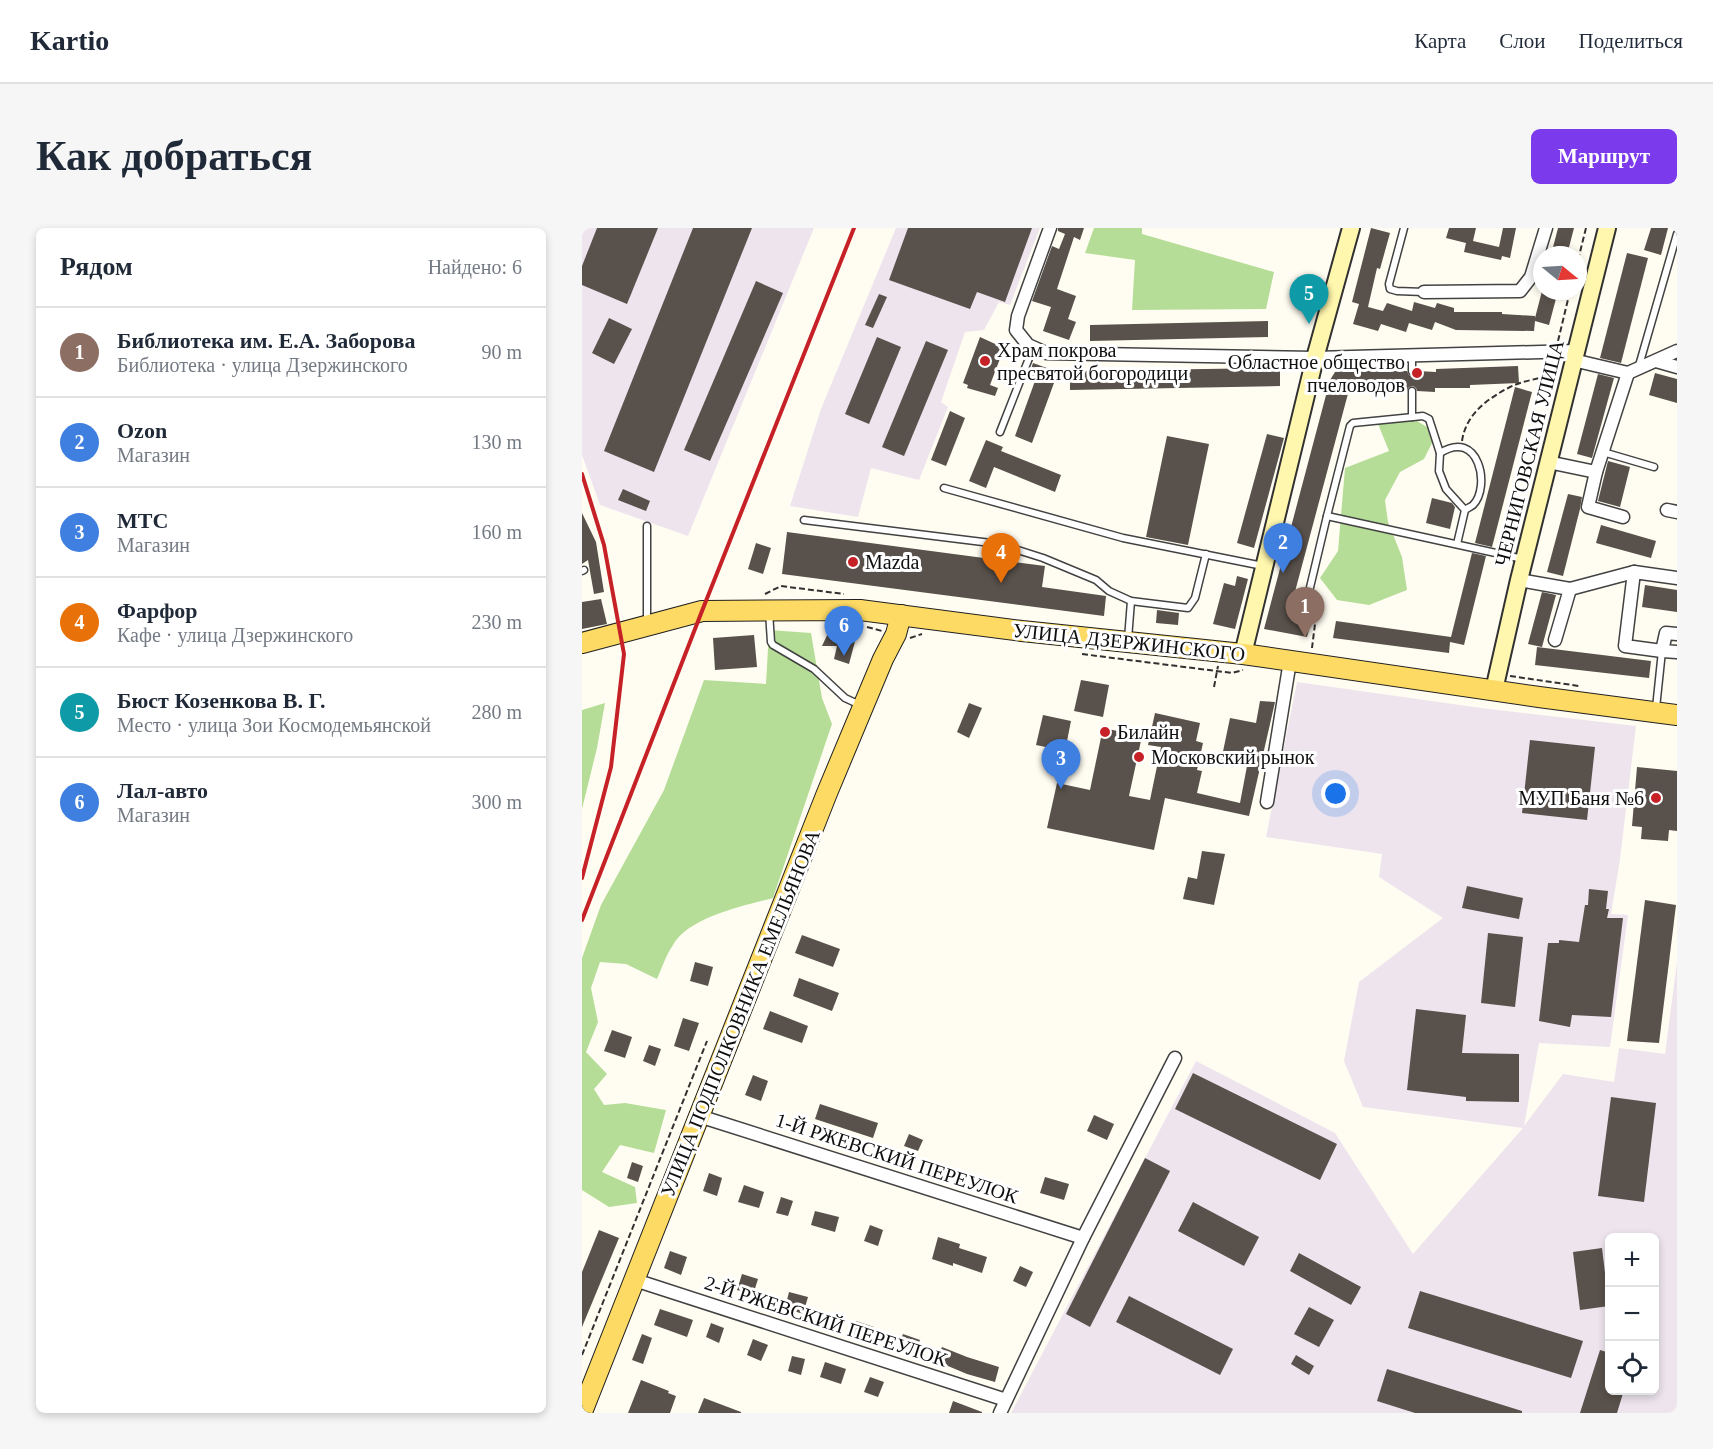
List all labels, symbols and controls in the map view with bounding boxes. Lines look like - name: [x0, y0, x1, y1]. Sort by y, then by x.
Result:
- text: Kartio: [30, 25, 109, 56]
- text: Карта: [1414, 29, 1466, 53]
- text: Слои: [1499, 29, 1545, 53]
- text: Поделиться: [1578, 29, 1683, 53]
- button: Маршрут: [1531, 129, 1677, 184]
- text: Как добраться: [36, 133, 312, 179]
- north arrow: [1533, 246, 1587, 300]
- text: Рядом: [60, 252, 133, 281]
- text: Найдено: 6: [428, 256, 522, 278]
- pin: 5: [1290, 274, 1328, 324]
- text: Библиотека им. Е.А. Заборова: [117, 328, 415, 353]
- street label: ЧЕРНИГОВСКАЯ УЛИЦА: [1490, 337, 1569, 569]
- place label: Храм покрова пресвятой богородици: [997, 339, 1188, 385]
- text: 1: [75, 341, 85, 363]
- text: 90 m: [481, 341, 522, 363]
- place label: Областное общество пчеловодов: [1228, 351, 1405, 397]
- text: Библиотека · улица Дзержинского: [117, 354, 408, 376]
- marker: Храм покрова пресвятой богородици: [978, 354, 992, 368]
- marker: Областное общество пчеловодов: [1410, 366, 1424, 380]
- text: Ozon: [117, 418, 167, 443]
- text: 2: [75, 431, 85, 453]
- text: 130 m: [471, 431, 522, 453]
- text: Магазин: [117, 444, 190, 466]
- text: МТС: [117, 508, 168, 533]
- text: 3: [75, 521, 85, 543]
- text: 160 m: [471, 521, 522, 543]
- pin: 2: [1264, 524, 1302, 573]
- text: Магазин: [117, 534, 190, 556]
- pin: 4: [982, 534, 1020, 583]
- place label: Mazda: [865, 551, 920, 573]
- marker: Mazda: [846, 555, 860, 569]
- pin: 1: [1286, 588, 1324, 637]
- text: Фарфор: [117, 598, 198, 623]
- pin: 6: [824, 606, 864, 656]
- text: 4: [75, 611, 85, 633]
- text: 230 m: [471, 611, 522, 633]
- street label: УЛИЦА ДЗЕРЖИНСКОГО: [1012, 619, 1246, 666]
- text: Кафе · улица Дзержинского: [117, 624, 353, 646]
- text: Бюст Козенкова В. Г.: [117, 688, 325, 713]
- text: 5: [75, 701, 85, 723]
- text: 280 m: [471, 701, 522, 723]
- text: Место · улица Зои Космодемьянской: [117, 714, 431, 736]
- place label: Билайн: [1117, 721, 1180, 743]
- marker: Билайн: [1098, 725, 1112, 739]
- pin: 3: [1042, 740, 1080, 789]
- place label: Московский рынок: [1151, 746, 1315, 769]
- marker: Московский рынок: [1132, 750, 1146, 764]
- text: Лал-авто: [117, 778, 208, 803]
- your location: [1321, 779, 1350, 808]
- place label: МУП Баня №6: [1518, 787, 1644, 809]
- text: 6: [75, 791, 85, 813]
- text: 300 m: [471, 791, 522, 813]
- marker: МУП Баня №6: [1649, 791, 1663, 805]
- text: Магазин: [117, 804, 190, 826]
- street label: УЛИЦА ПОДПОЛКОВНИКА ЕМЕЛЬЯНОВА: [656, 826, 825, 1200]
- street label: 1-Й РЖЕВСКИЙ ПЕРЕУЛОК: [773, 1108, 1022, 1208]
- map controls: [1605, 1233, 1659, 1395]
- button: +: [1605, 1233, 1659, 1287]
- street label: 2-Й РЖЕВСКИЙ ПЕРЕУЛОК: [702, 1271, 951, 1371]
- button: −: [1605, 1287, 1659, 1341]
- button: locate: [1605, 1341, 1659, 1395]

